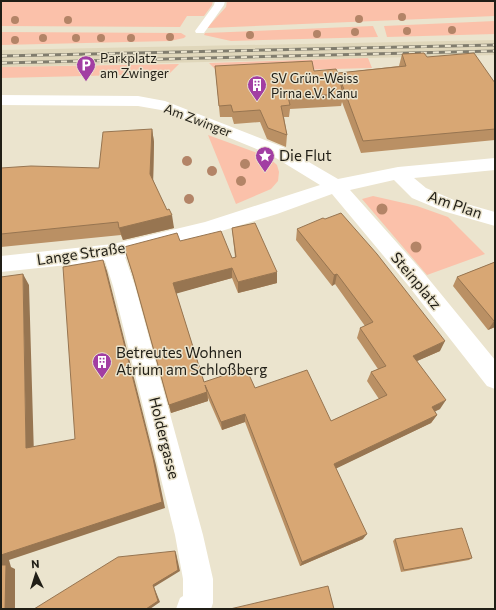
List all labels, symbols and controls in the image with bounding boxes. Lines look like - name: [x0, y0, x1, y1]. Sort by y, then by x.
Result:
- place label: Parkplatz am Zwinger: [100, 50, 169, 81]
- parking icon: Parkplatz am Zwinger: [75, 54, 97, 82]
- place label: SV Grün-Weiss Pirna e.V. Kanu: [271, 70, 358, 101]
- building icon: SV Grün-Weiss Pirna e.V. Kanu: [246, 74, 268, 102]
- street label: Am Zwinger: [162, 100, 234, 140]
- place icon: Die Flut: [254, 145, 276, 173]
- place label: Die Flut: [279, 146, 332, 164]
- street label: Am Plan: [426, 186, 485, 222]
- street label: Lange Straße: [35, 238, 126, 268]
- street label: Steinplatz: [388, 248, 446, 313]
- place label: Betreutes Wohnen Atrium am Schloßberg: [116, 343, 267, 378]
- building icon: Betreutes Wohnen Atrium am Schloßberg: [91, 351, 113, 379]
- street label: Holdergasse: [146, 395, 184, 481]
- north arrow: [16, 554, 56, 594]
- text: N: [31, 557, 40, 570]

